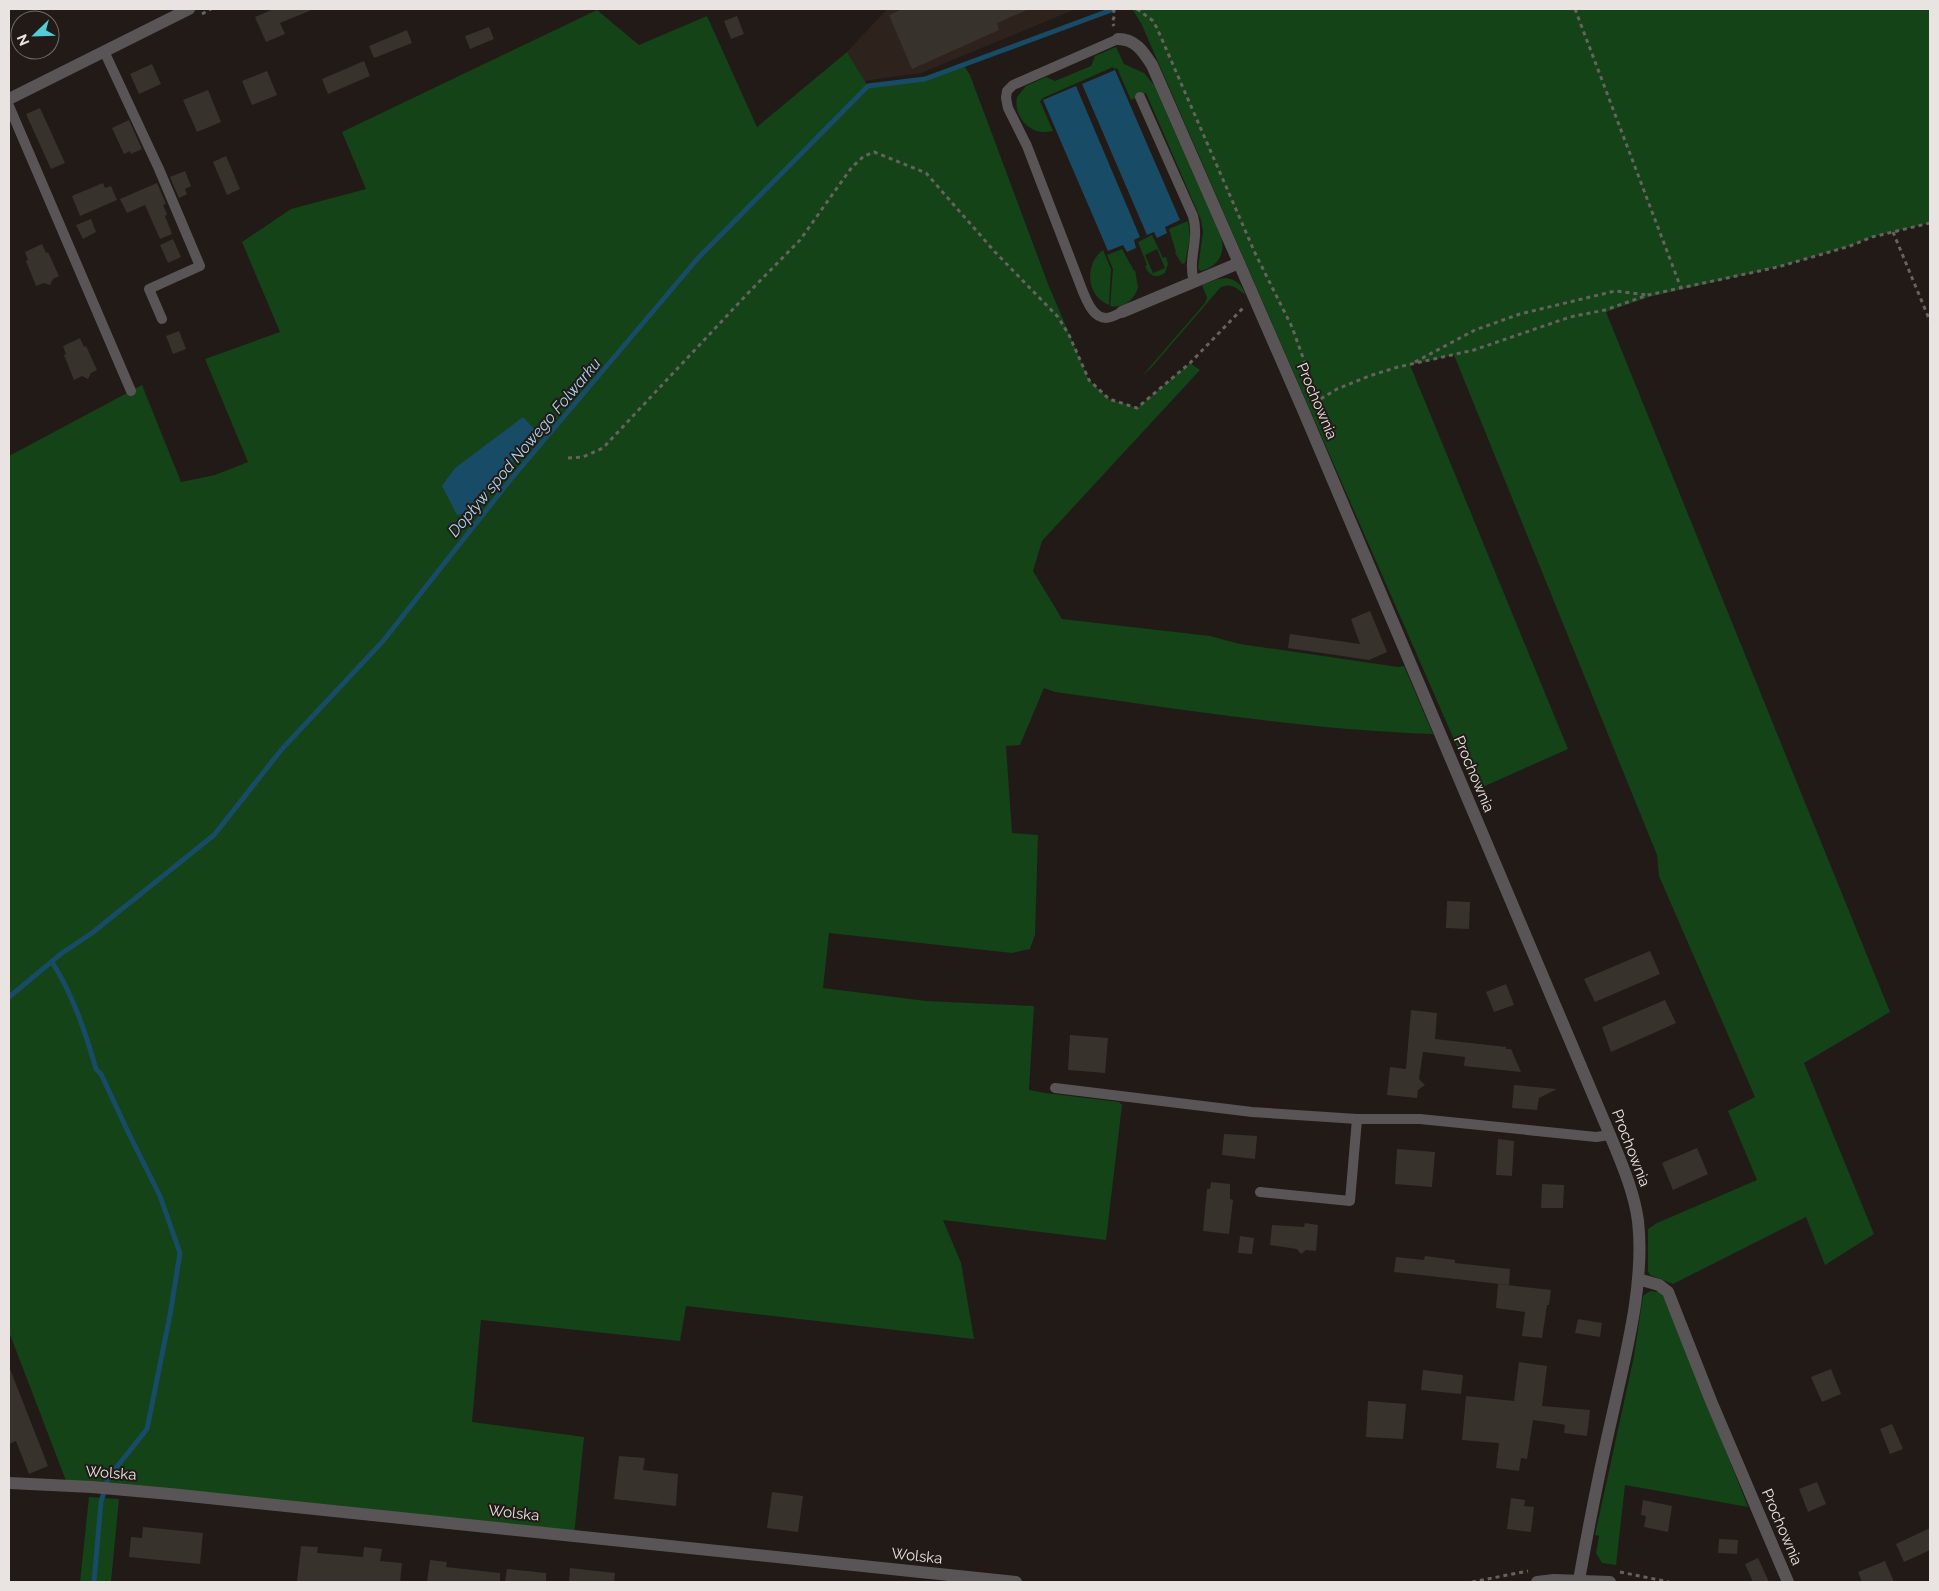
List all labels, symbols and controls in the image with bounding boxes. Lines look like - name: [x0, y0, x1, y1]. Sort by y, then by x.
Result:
- north arrow: [10, 10, 60, 60]
- text: N: [14, 32, 32, 48]
- water label: Dopływ spod Nowego Folwarku: [444, 354, 605, 541]
- street label: Prochownia: [1293, 360, 1341, 442]
- street label: Prochownia: [1450, 733, 1498, 815]
- street label: Prochownia: [1608, 1107, 1654, 1189]
- street label: Wolska: [85, 1462, 137, 1484]
- street label: Prochownia: [1758, 1486, 1806, 1568]
- street label: Wolska: [488, 1501, 540, 1525]
- street label: Wolska: [891, 1544, 943, 1568]

